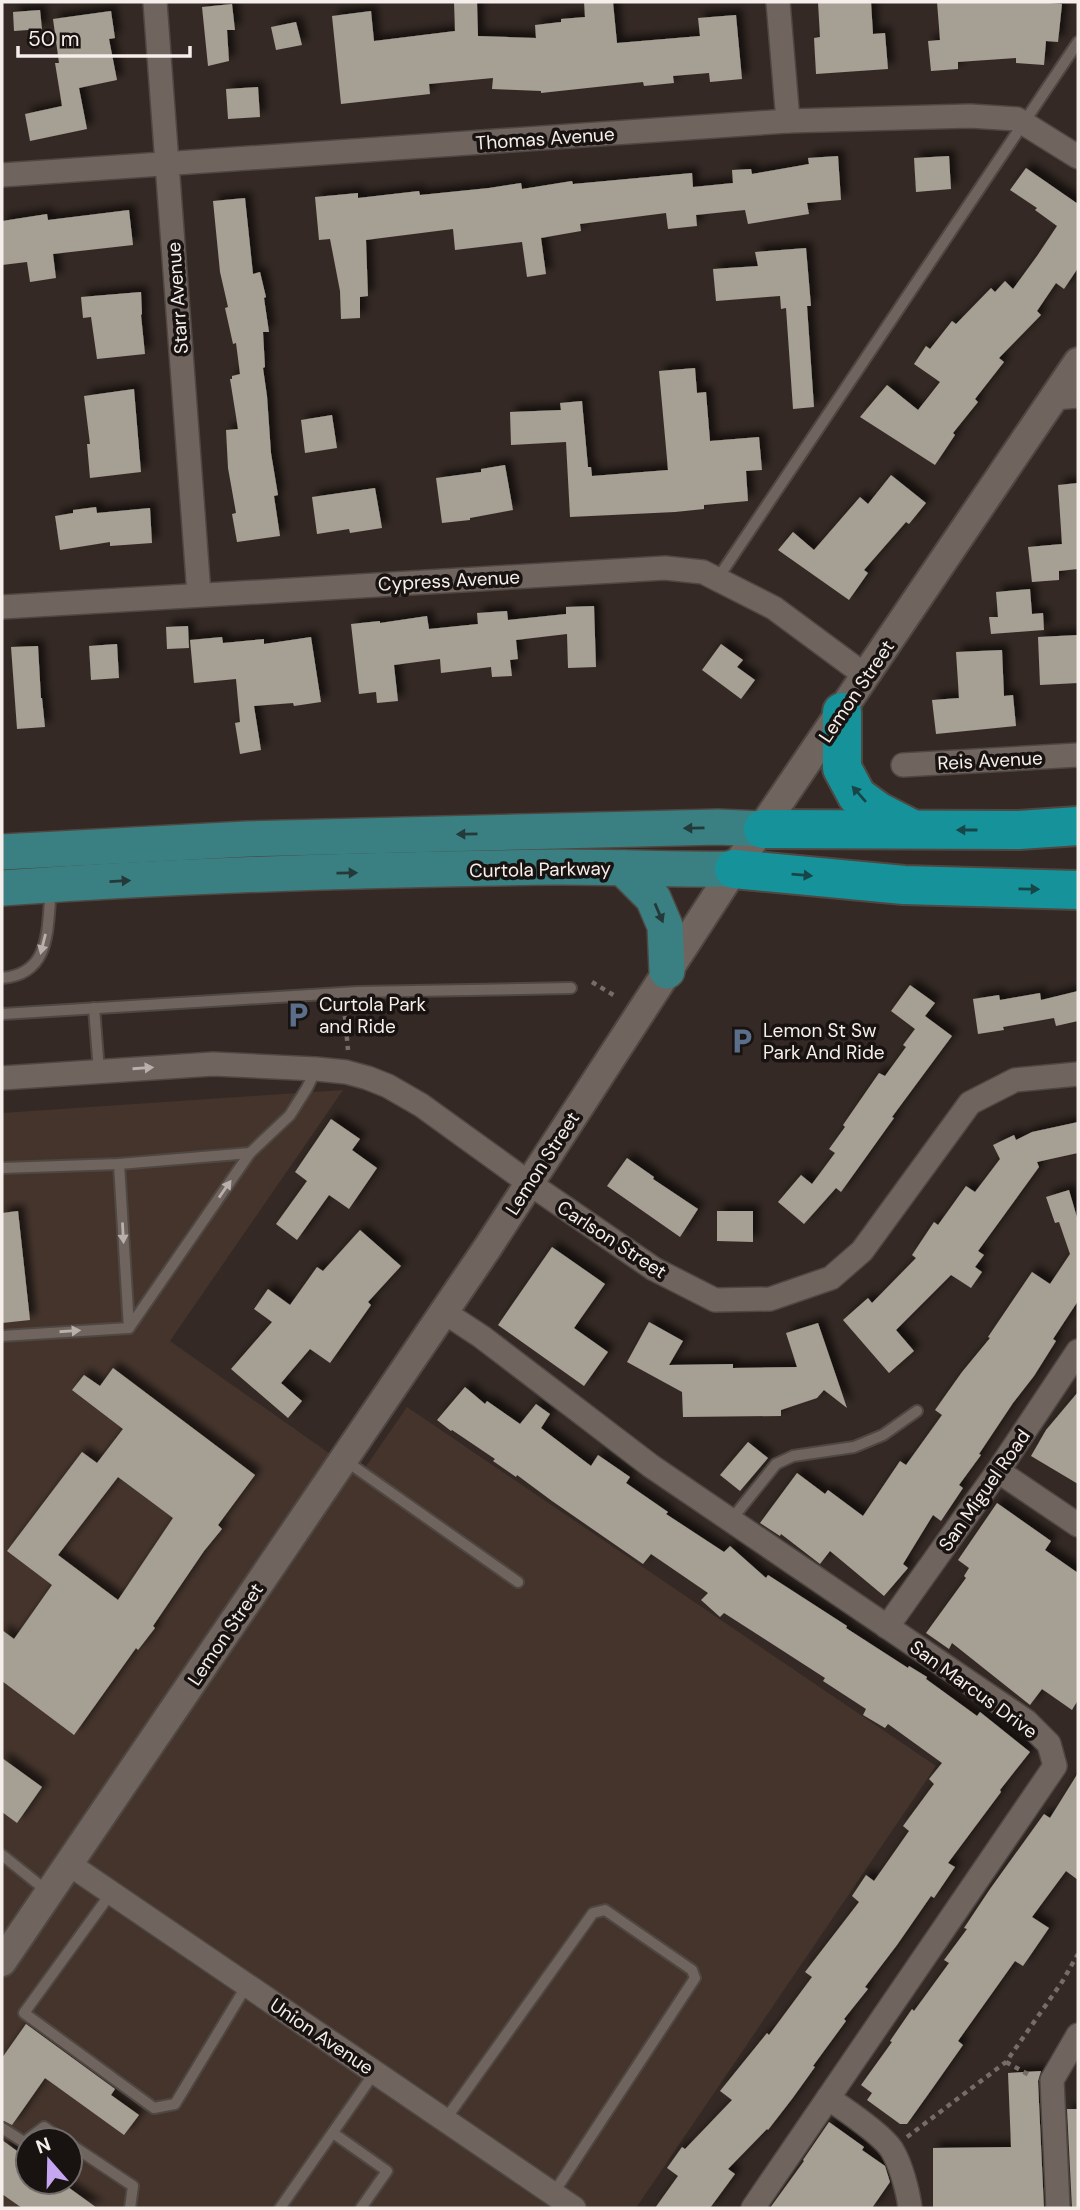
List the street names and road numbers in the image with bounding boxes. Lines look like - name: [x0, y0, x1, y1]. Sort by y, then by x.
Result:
- street label: Thomas Avenue: [475, 121, 615, 156]
- street label: Starr Avenue: [161, 241, 194, 355]
- street label: Cypress Avenue: [377, 564, 521, 597]
- street label: Lemon Street: [813, 635, 900, 747]
- street label: Reis Avenue: [937, 745, 1043, 776]
- street label: Curtola Parkway: [469, 856, 612, 883]
- street label: Lemon Street: [500, 1107, 585, 1220]
- street label: Carlson Street: [552, 1195, 671, 1284]
- street label: San Miguel Road: [933, 1424, 1036, 1556]
- street label: Lemon Street: [182, 1578, 269, 1690]
- street label: San Marcus Drive: [905, 1635, 1042, 1744]
- street label: Union Avenue: [265, 1993, 378, 2080]

